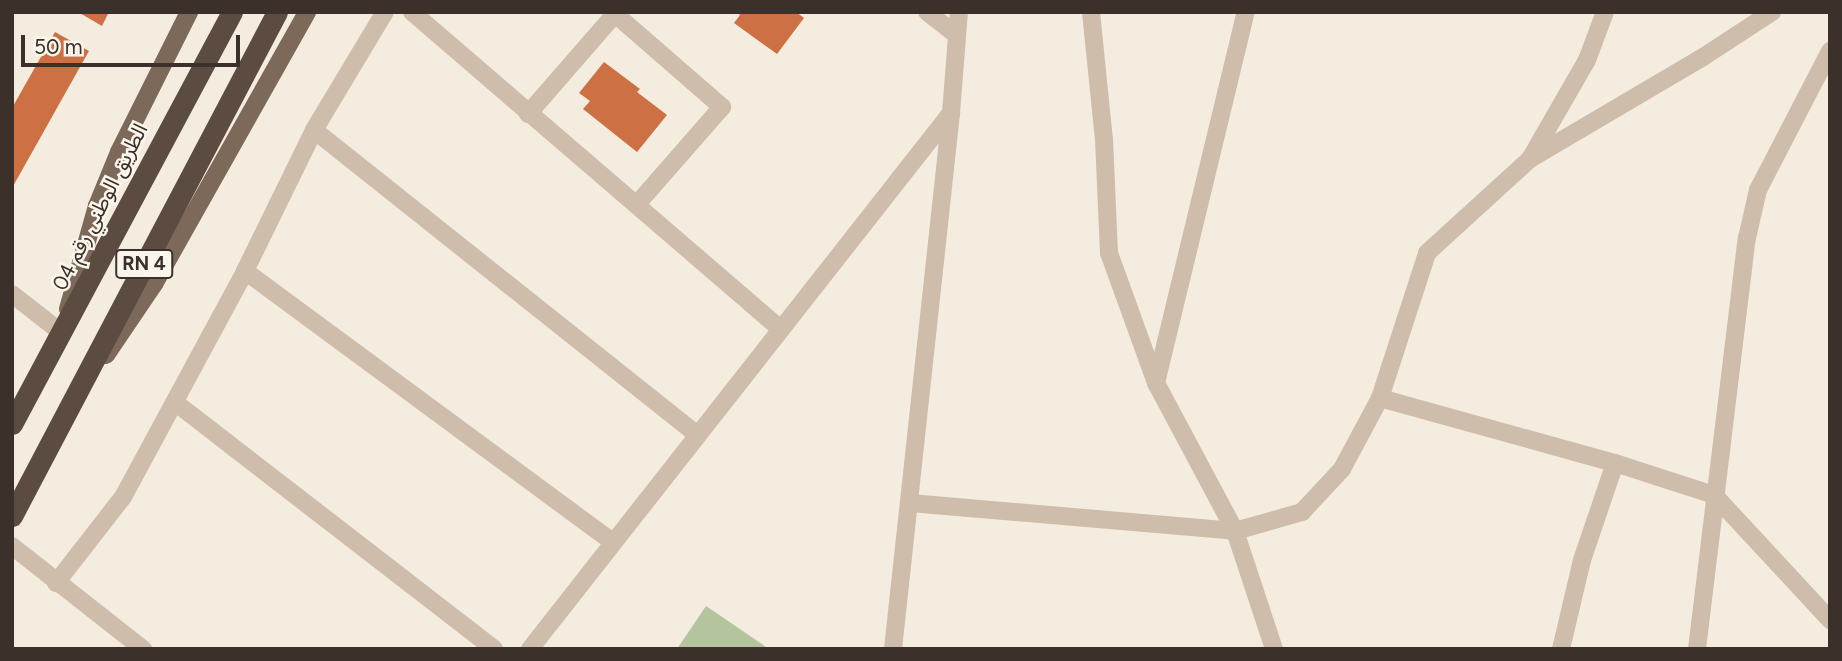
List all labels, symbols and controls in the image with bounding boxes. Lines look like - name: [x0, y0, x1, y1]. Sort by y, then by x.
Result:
- scale bar: [24, 21, 243, 65]
- text: 50 m: [34, 34, 83, 59]
- street label: الطريق الوطني رقم 04: [47, 119, 153, 295]
- road number: RN 4: [114, 248, 174, 280]

